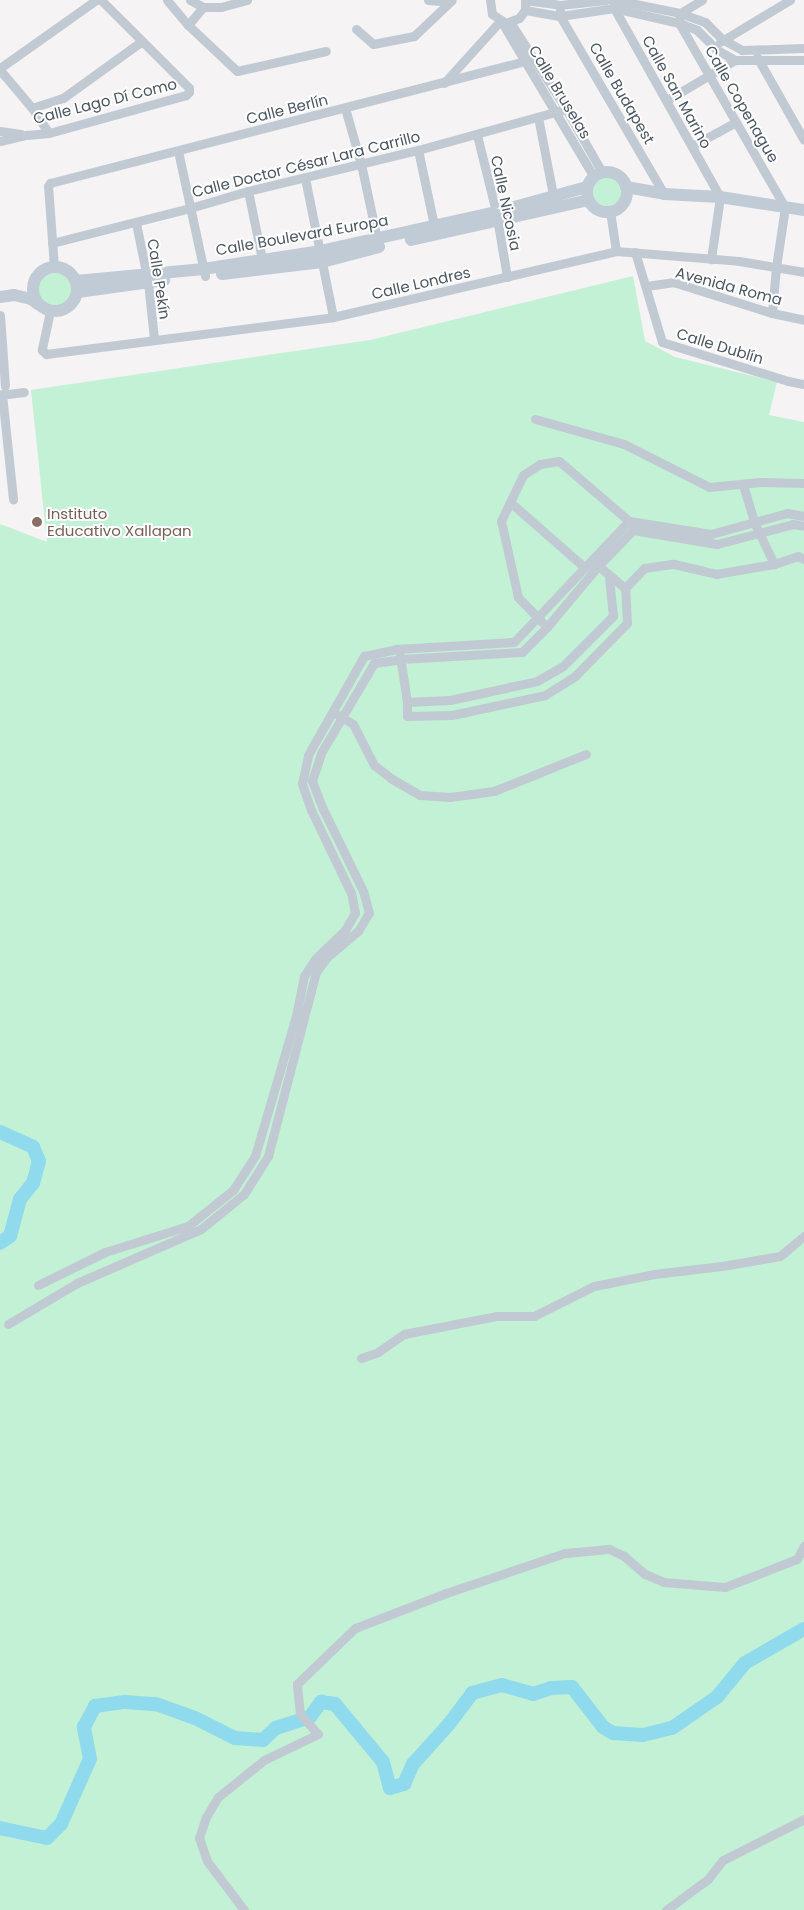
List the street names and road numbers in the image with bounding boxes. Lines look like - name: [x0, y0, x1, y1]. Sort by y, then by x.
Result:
- street label: Calle San Marino: [638, 32, 716, 152]
- street label: Calle Budapest: [586, 39, 658, 147]
- street label: Calle Bruselas: [525, 42, 595, 142]
- street label: Calle Copenague: [701, 42, 783, 166]
- street label: Calle Lago Dí Como: [31, 74, 179, 128]
- street label: Calle Berlín: [244, 90, 330, 128]
- street label: Calle Doctor César Lara Carrillo: [190, 127, 422, 201]
- street label: Calle Nicosia: [487, 154, 525, 252]
- street label: Calle Boulevard Europa: [214, 211, 390, 259]
- street label: Calle Pekín: [144, 237, 174, 321]
- street label: Calle Londres: [370, 263, 472, 303]
- street label: Avenida Roma: [674, 263, 784, 309]
- street label: Calle Dublín: [674, 324, 766, 368]

